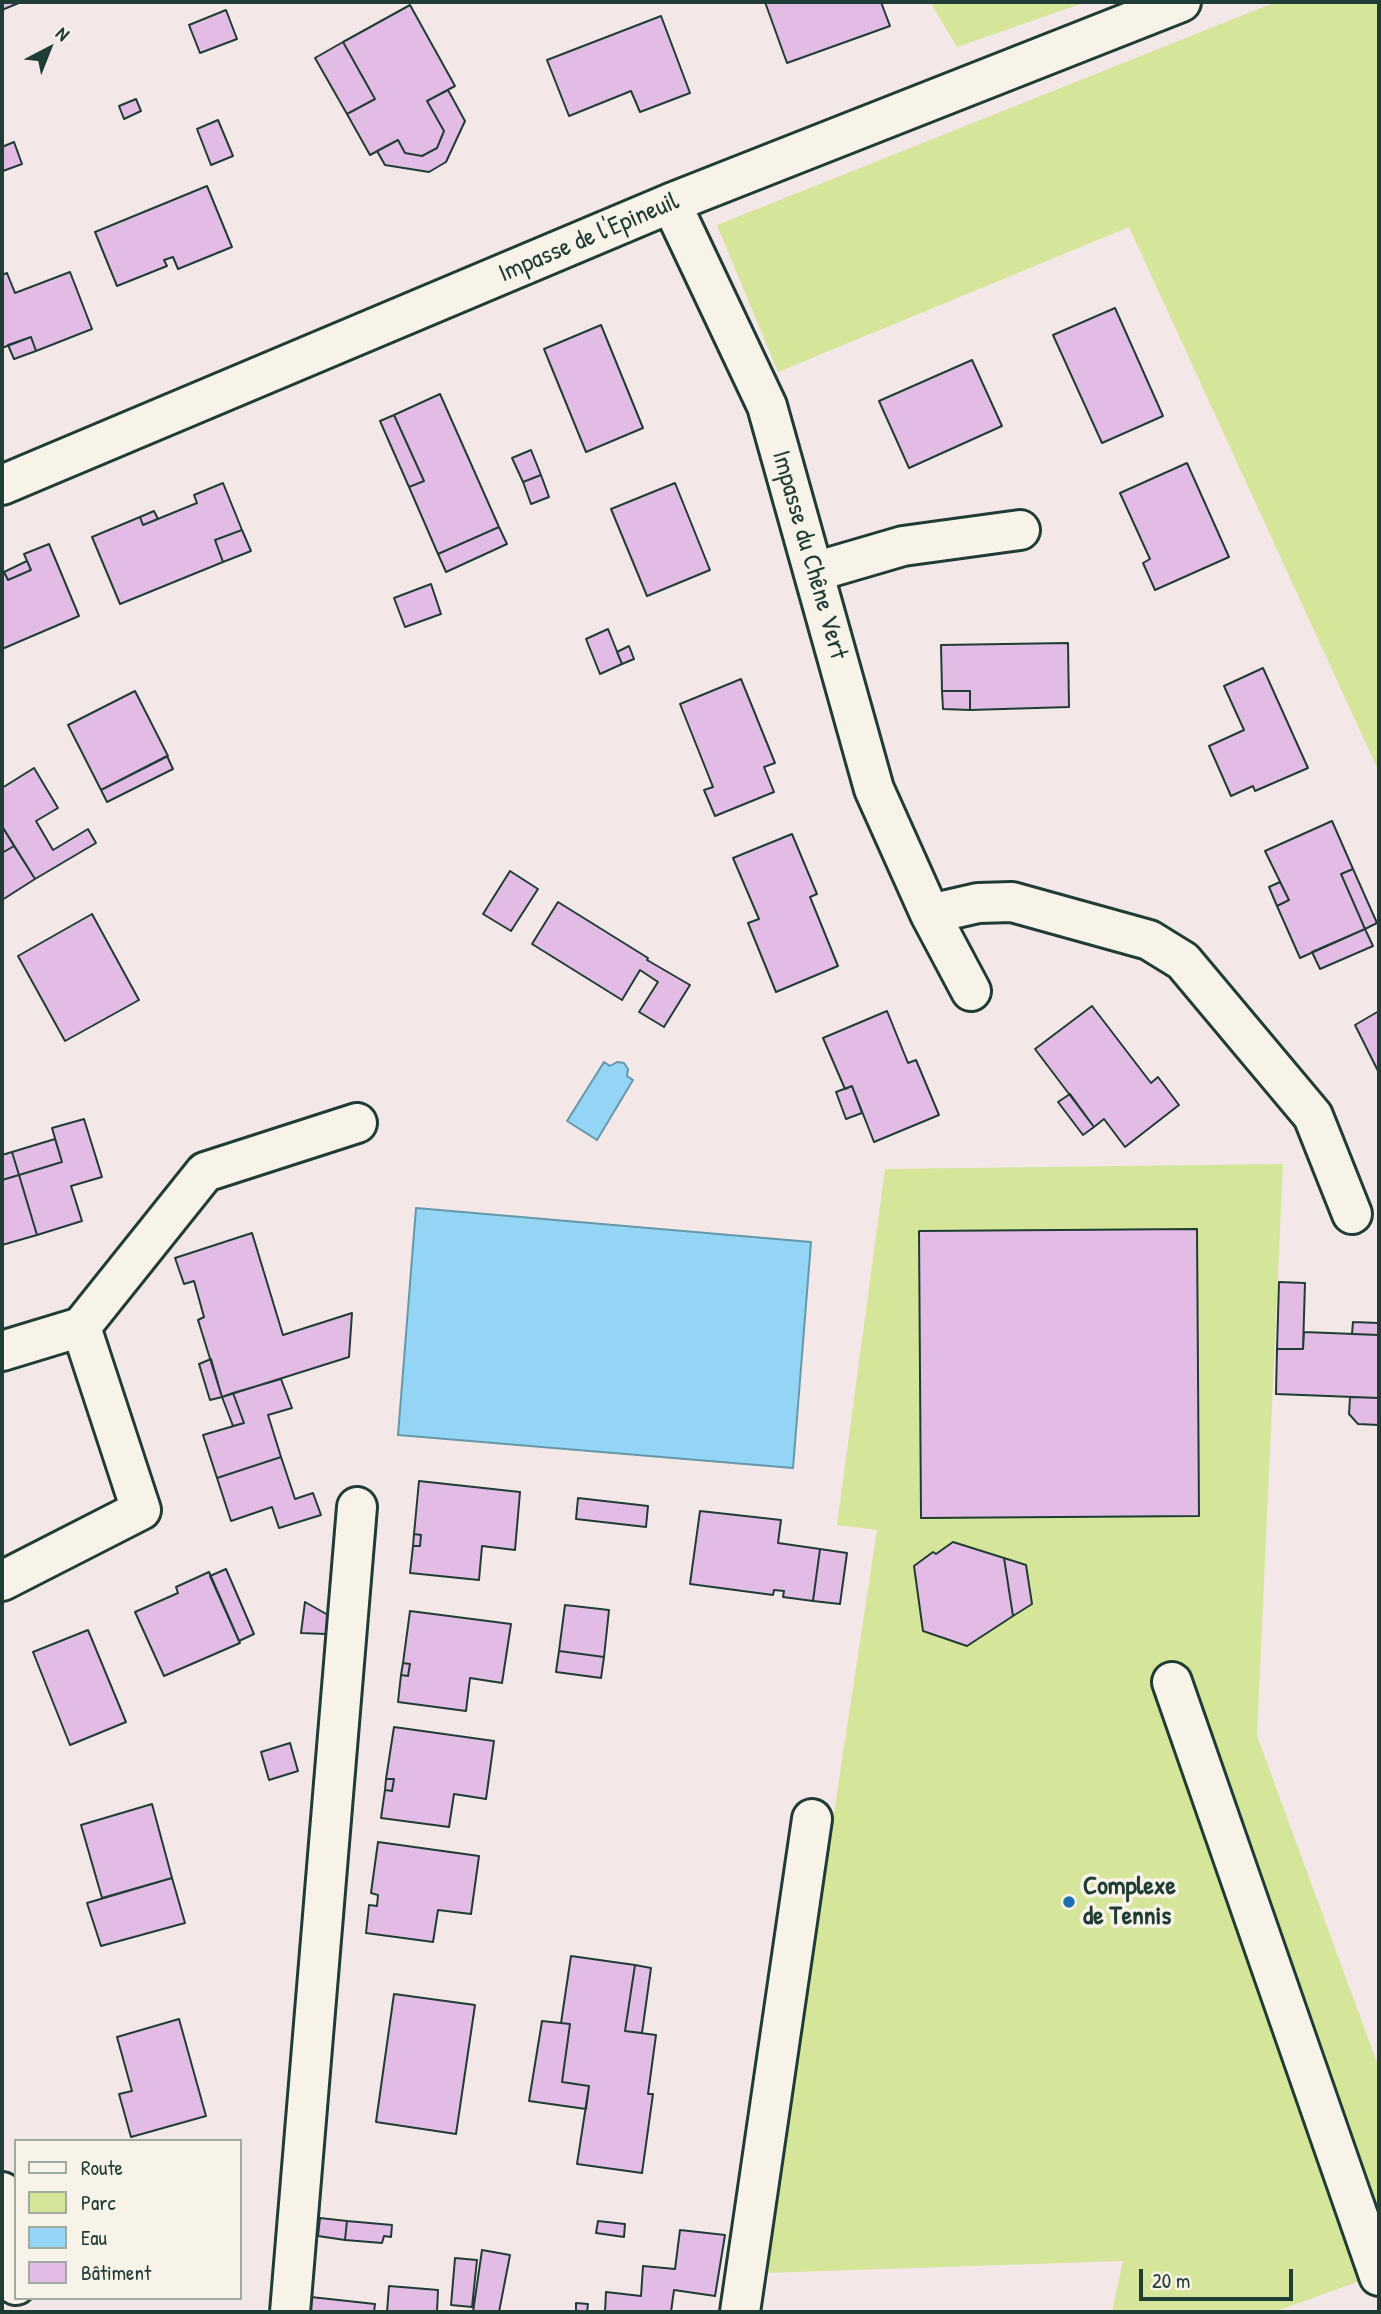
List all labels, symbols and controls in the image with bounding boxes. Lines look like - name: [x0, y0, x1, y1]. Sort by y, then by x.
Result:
- north arrow: [14, 14, 84, 84]
- text: N: [51, 20, 76, 46]
- street label: Impasse de l'Epineuil: [494, 186, 684, 290]
- street label: Impasse du Chêne Vert: [764, 447, 854, 663]
- place label: Complexe de Tennis: [1083, 1871, 1176, 1932]
- marker: Complexe de Tennis: [1061, 1894, 1077, 1910]
- legend: [14, 2139, 242, 2300]
- text: Route: [81, 2153, 123, 2182]
- text: Parc: [81, 2188, 116, 2217]
- text: Eau: [81, 2223, 107, 2252]
- scale bar: [1143, 2254, 1297, 2298]
- text: Bâtiment: [81, 2258, 151, 2287]
- text: 20 m: [1152, 2266, 1190, 2295]

